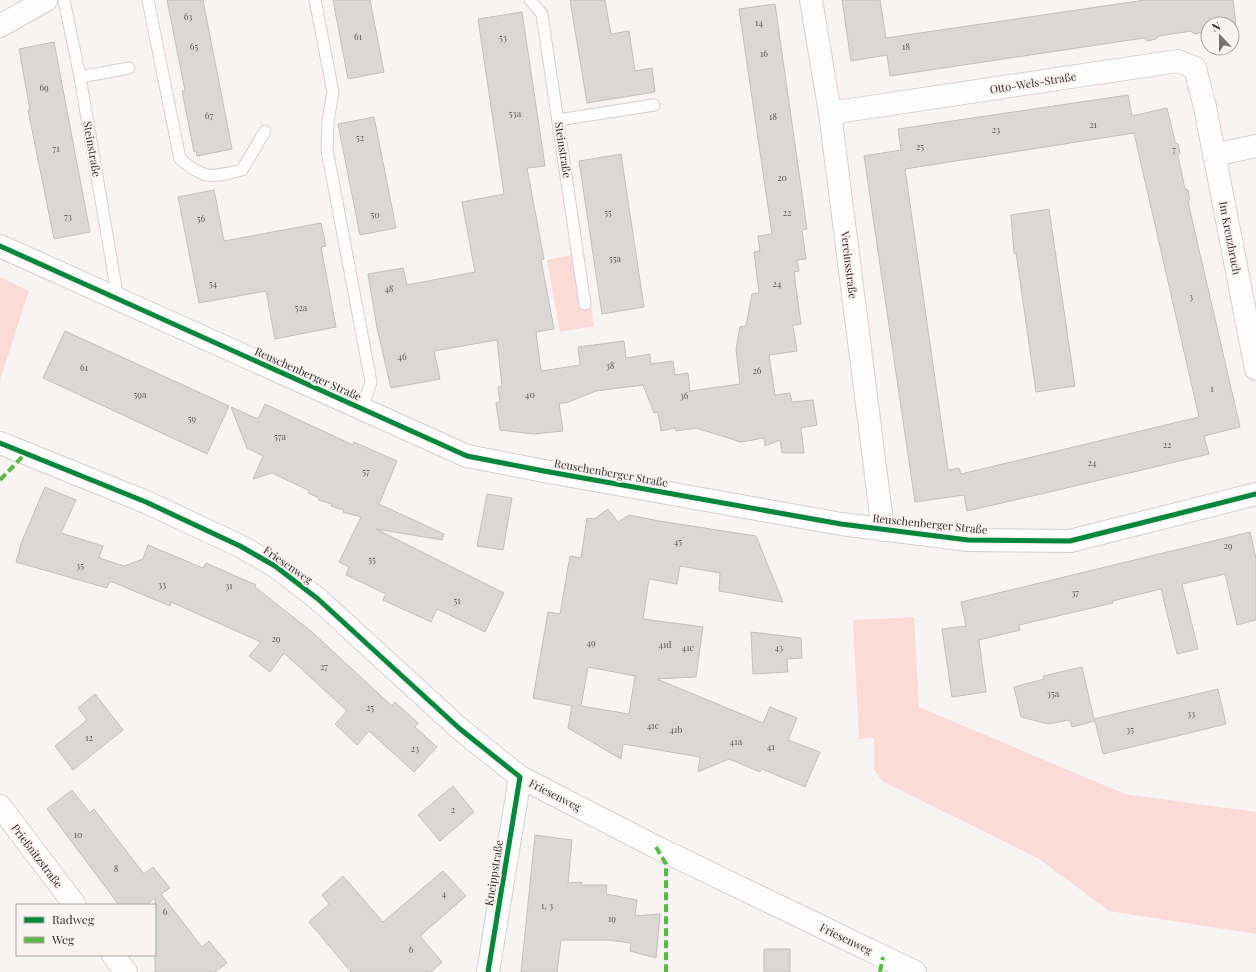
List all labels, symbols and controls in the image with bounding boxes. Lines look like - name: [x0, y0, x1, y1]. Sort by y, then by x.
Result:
- house number: 63: [184, 10, 192, 22]
- house number: 14: [755, 16, 763, 28]
- north arrow: [1200, 16, 1240, 56]
- text: N: [1210, 18, 1223, 35]
- house number: 61: [354, 30, 363, 42]
- house number: 53: [499, 31, 507, 43]
- house number: 65: [190, 40, 198, 52]
- house number: 18: [902, 40, 910, 52]
- house number: 16: [760, 47, 768, 59]
- street label: Otto-Wels-Straße: [989, 68, 1078, 97]
- house number: 69: [39, 81, 49, 93]
- house number: 53a: [509, 107, 522, 119]
- house number: 67: [205, 109, 213, 121]
- house number: 18: [769, 110, 777, 122]
- house number: 21: [1089, 118, 1097, 130]
- street label: Steinstraße: [80, 120, 105, 178]
- street label: Steinstraße: [552, 121, 575, 179]
- house number: 23: [992, 123, 1000, 135]
- house number: 52: [356, 131, 364, 143]
- house number: 25: [916, 140, 924, 152]
- house number: 71: [53, 142, 60, 154]
- house number: 7: [1172, 143, 1176, 155]
- house number: 20: [777, 171, 787, 183]
- street label: Im Kreuzbruch: [1216, 200, 1245, 276]
- house number: 55: [604, 206, 612, 218]
- house number: 22: [783, 206, 791, 218]
- house number: 50: [370, 208, 380, 220]
- house number: 73: [64, 210, 72, 222]
- house number: 56: [197, 212, 206, 224]
- street label: Vereinsstraße: [838, 229, 861, 300]
- house number: 55a: [609, 252, 621, 264]
- house number: 54: [209, 277, 218, 289]
- house number: 24: [773, 277, 782, 289]
- house number: 48: [384, 282, 394, 294]
- house number: 3: [1189, 290, 1193, 302]
- house number: 52a: [295, 301, 308, 313]
- street label: Reuschenberger Straße: [252, 343, 364, 404]
- house number: 46: [397, 350, 407, 362]
- house number: 38: [606, 359, 615, 371]
- house number: 61: [80, 361, 89, 373]
- house number: 26: [753, 364, 762, 376]
- house number: 1: [1210, 382, 1214, 394]
- house number: 59a: [134, 388, 147, 400]
- house number: 40: [525, 388, 535, 400]
- house number: 36: [680, 389, 689, 401]
- house number: 59: [188, 412, 197, 424]
- house number: 57a: [274, 430, 286, 442]
- house number: 22: [1163, 438, 1171, 450]
- street label: Reuschenberger Straße: [553, 455, 670, 490]
- house number: 24: [1088, 456, 1097, 468]
- house number: 57: [362, 465, 370, 477]
- street label: Reuschenberger Straße: [872, 510, 989, 537]
- house number: 45: [674, 535, 682, 547]
- house number: 29: [1224, 539, 1233, 551]
- street label: Friesenweg: [261, 542, 316, 587]
- house number: 55: [368, 553, 376, 565]
- house number: 35: [76, 559, 84, 571]
- house number: 33: [158, 578, 166, 590]
- house number: 31: [225, 579, 233, 591]
- house number: 37: [1071, 586, 1079, 598]
- house number: 51: [453, 594, 461, 606]
- house number: 29: [272, 632, 281, 644]
- house number: 49: [586, 636, 596, 648]
- house number: 41d: [658, 638, 672, 650]
- house number: 41e: [682, 641, 695, 653]
- house number: 43: [775, 641, 783, 653]
- house number: 27: [320, 660, 328, 672]
- house number: 35a: [1047, 687, 1060, 699]
- house number: 25: [366, 701, 374, 713]
- house number: 33: [1187, 707, 1195, 719]
- house number: 41c: [647, 719, 660, 731]
- house number: 41b: [670, 723, 682, 735]
- house number: 35: [1126, 723, 1134, 735]
- house number: 12: [85, 731, 93, 743]
- house number: 41a: [730, 735, 743, 747]
- house number: 41: [767, 740, 776, 752]
- house number: 23: [411, 742, 419, 754]
- street label: Friesenweg: [527, 775, 584, 814]
- house number: 2: [451, 803, 455, 815]
- street label: Prießnitzstraße: [8, 821, 67, 891]
- house number: 10: [74, 828, 82, 840]
- street label: Kneippstraße: [481, 838, 506, 907]
- house number: 8: [114, 862, 119, 874]
- house number: 4: [442, 887, 447, 899]
- house number: 1, 3: [541, 899, 553, 911]
- legend: [16, 904, 156, 956]
- house number: 6: [163, 905, 168, 917]
- text: Radweg: [52, 911, 95, 927]
- house number: 19: [608, 912, 616, 924]
- street label: Friesenweg: [817, 919, 875, 958]
- text: Weg: [51, 931, 75, 947]
- house number: 6: [409, 943, 414, 955]

